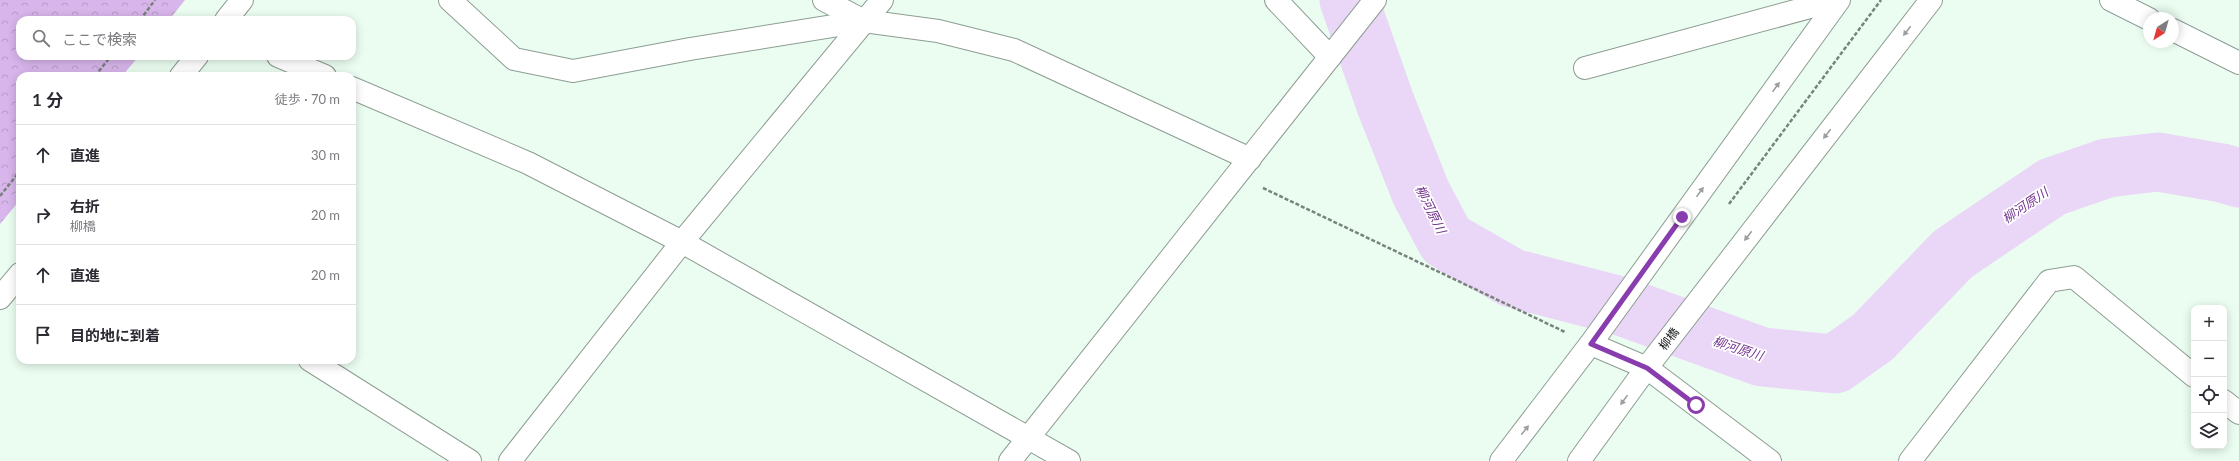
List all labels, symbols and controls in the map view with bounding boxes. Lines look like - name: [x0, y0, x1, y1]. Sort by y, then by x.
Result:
- north arrow: [2143, 12, 2179, 48]
- search box: [16, 16, 356, 60]
- one-way arrow: [1903, 25, 1911, 36]
- icon: search: [30, 27, 52, 49]
- text: ここで検索: [62, 30, 137, 48]
- one-way arrow: [1772, 82, 1780, 92]
- text: 1 分: [32, 89, 63, 110]
- text: 徒歩 · 70 m: [275, 91, 340, 107]
- one-way arrow: [1823, 128, 1832, 139]
- icon: ahead: [32, 144, 54, 166]
- text: 直進: [70, 146, 100, 164]
- text: 30 m: [311, 147, 340, 163]
- water label: 柳河原川: [1412, 182, 1450, 238]
- water label: 柳河原川: [1999, 183, 2053, 226]
- one-way arrow: [1696, 187, 1704, 198]
- text: 右折: [70, 197, 100, 215]
- icon: right: [32, 204, 54, 226]
- text: 20 m: [311, 207, 340, 223]
- route end: [1673, 208, 1691, 226]
- text: 柳橋: [70, 218, 96, 234]
- one-way arrow: [1744, 231, 1752, 242]
- icon: ahead: [32, 264, 54, 286]
- text: 直進: [70, 266, 100, 284]
- text: 20 m: [311, 267, 340, 283]
- map controls: [2191, 305, 2227, 449]
- button: +: [2191, 305, 2227, 341]
- icon: arrive: [32, 324, 54, 346]
- street label: 柳橋: [1655, 325, 1682, 353]
- text: 目的地に到着: [70, 326, 160, 344]
- water label: 柳河原川: [1711, 332, 1767, 364]
- button: −: [2191, 341, 2227, 377]
- button: locate: [2191, 377, 2227, 413]
- one-way arrow: [1620, 394, 1628, 405]
- route start: [1687, 396, 1705, 414]
- button: layers: [2191, 413, 2227, 449]
- one-way arrow: [1520, 425, 1529, 436]

